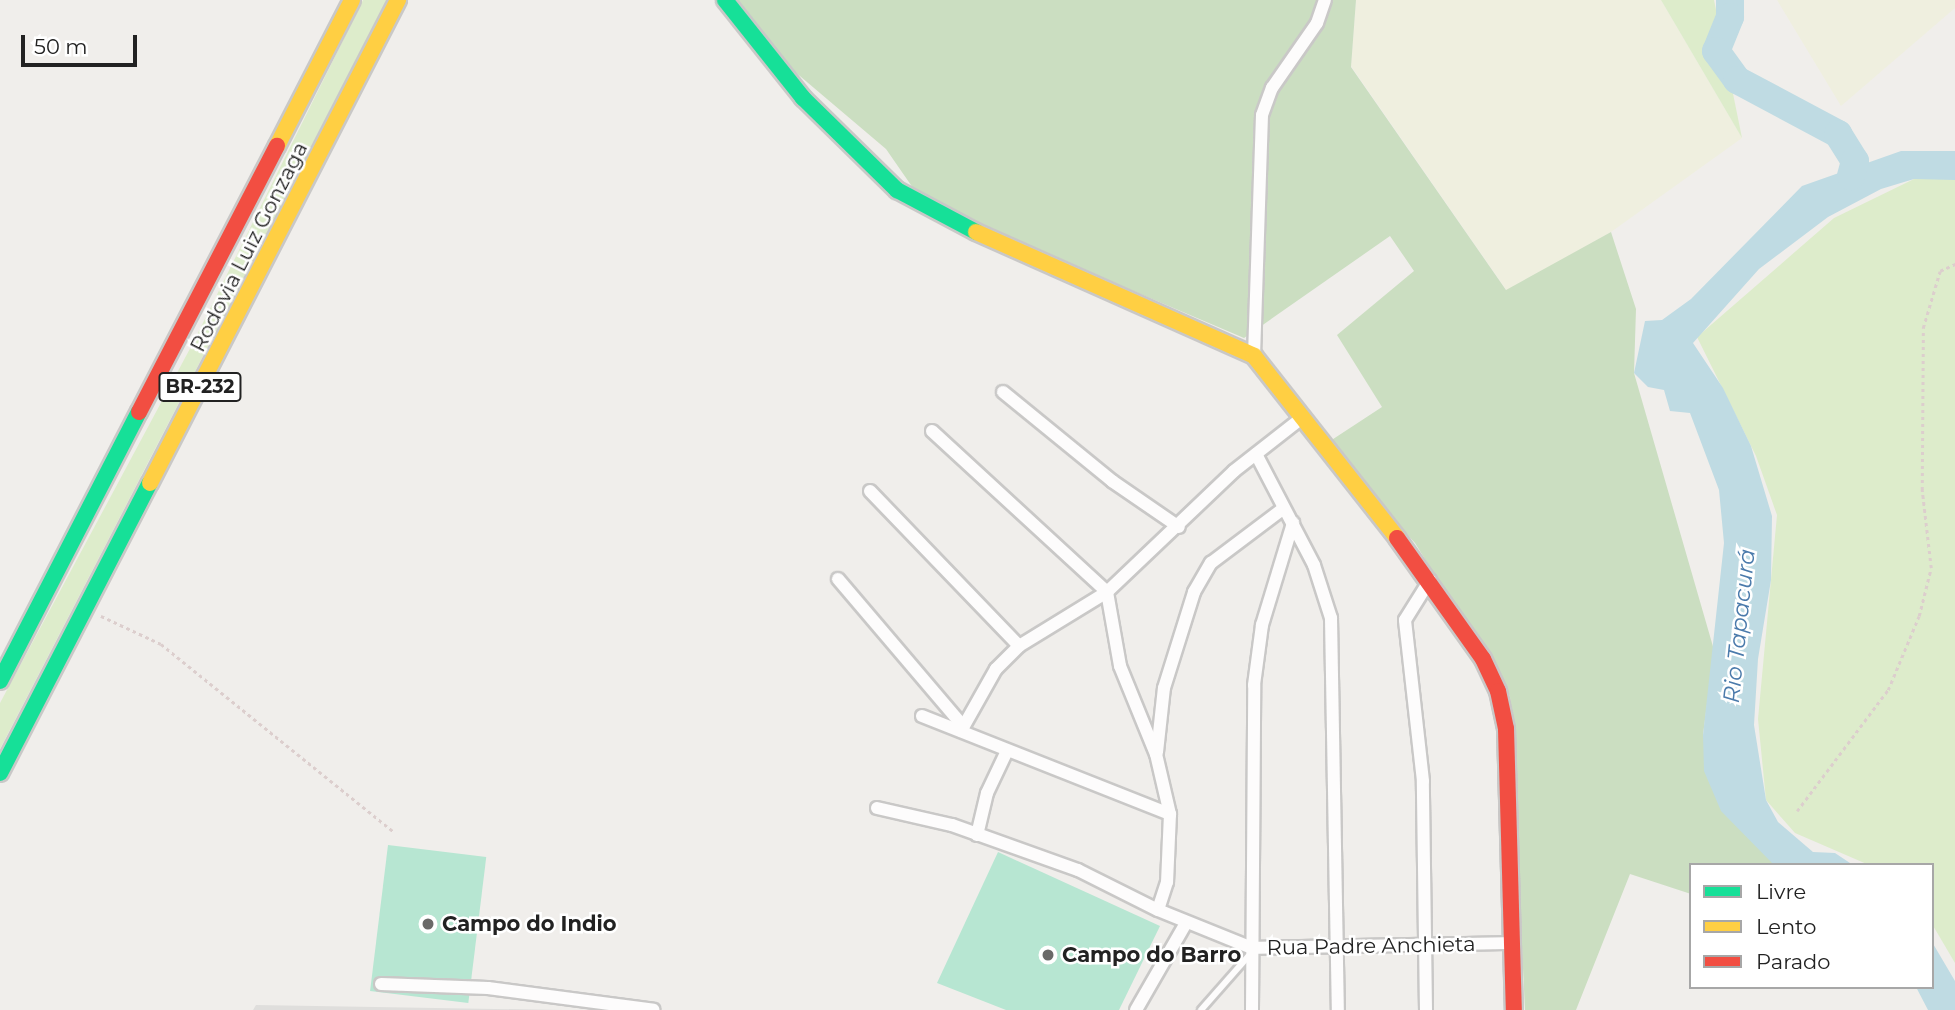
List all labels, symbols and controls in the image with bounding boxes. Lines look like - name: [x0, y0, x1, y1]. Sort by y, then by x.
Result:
- scale bar: [24, 21, 140, 65]
- text: 50 m: [34, 34, 88, 59]
- street label: Rodovia Luiz Gonzaga: [185, 138, 313, 356]
- road number: BR-232: [158, 372, 242, 402]
- water label: Rio Tapacurá: [1717, 548, 1761, 704]
- legend: [1689, 863, 1934, 989]
- text: Livre: [1756, 879, 1806, 904]
- place label: Campo do Indio: [442, 911, 617, 937]
- text: Lento: [1756, 914, 1816, 939]
- marker: Campo do Indio: [420, 916, 436, 932]
- street label: Rua Padre Anchieta: [1266, 932, 1476, 960]
- place label: Campo do Barro: [1062, 942, 1241, 968]
- marker: Campo do Barro: [1040, 947, 1056, 963]
- text: Parado: [1756, 949, 1831, 974]

